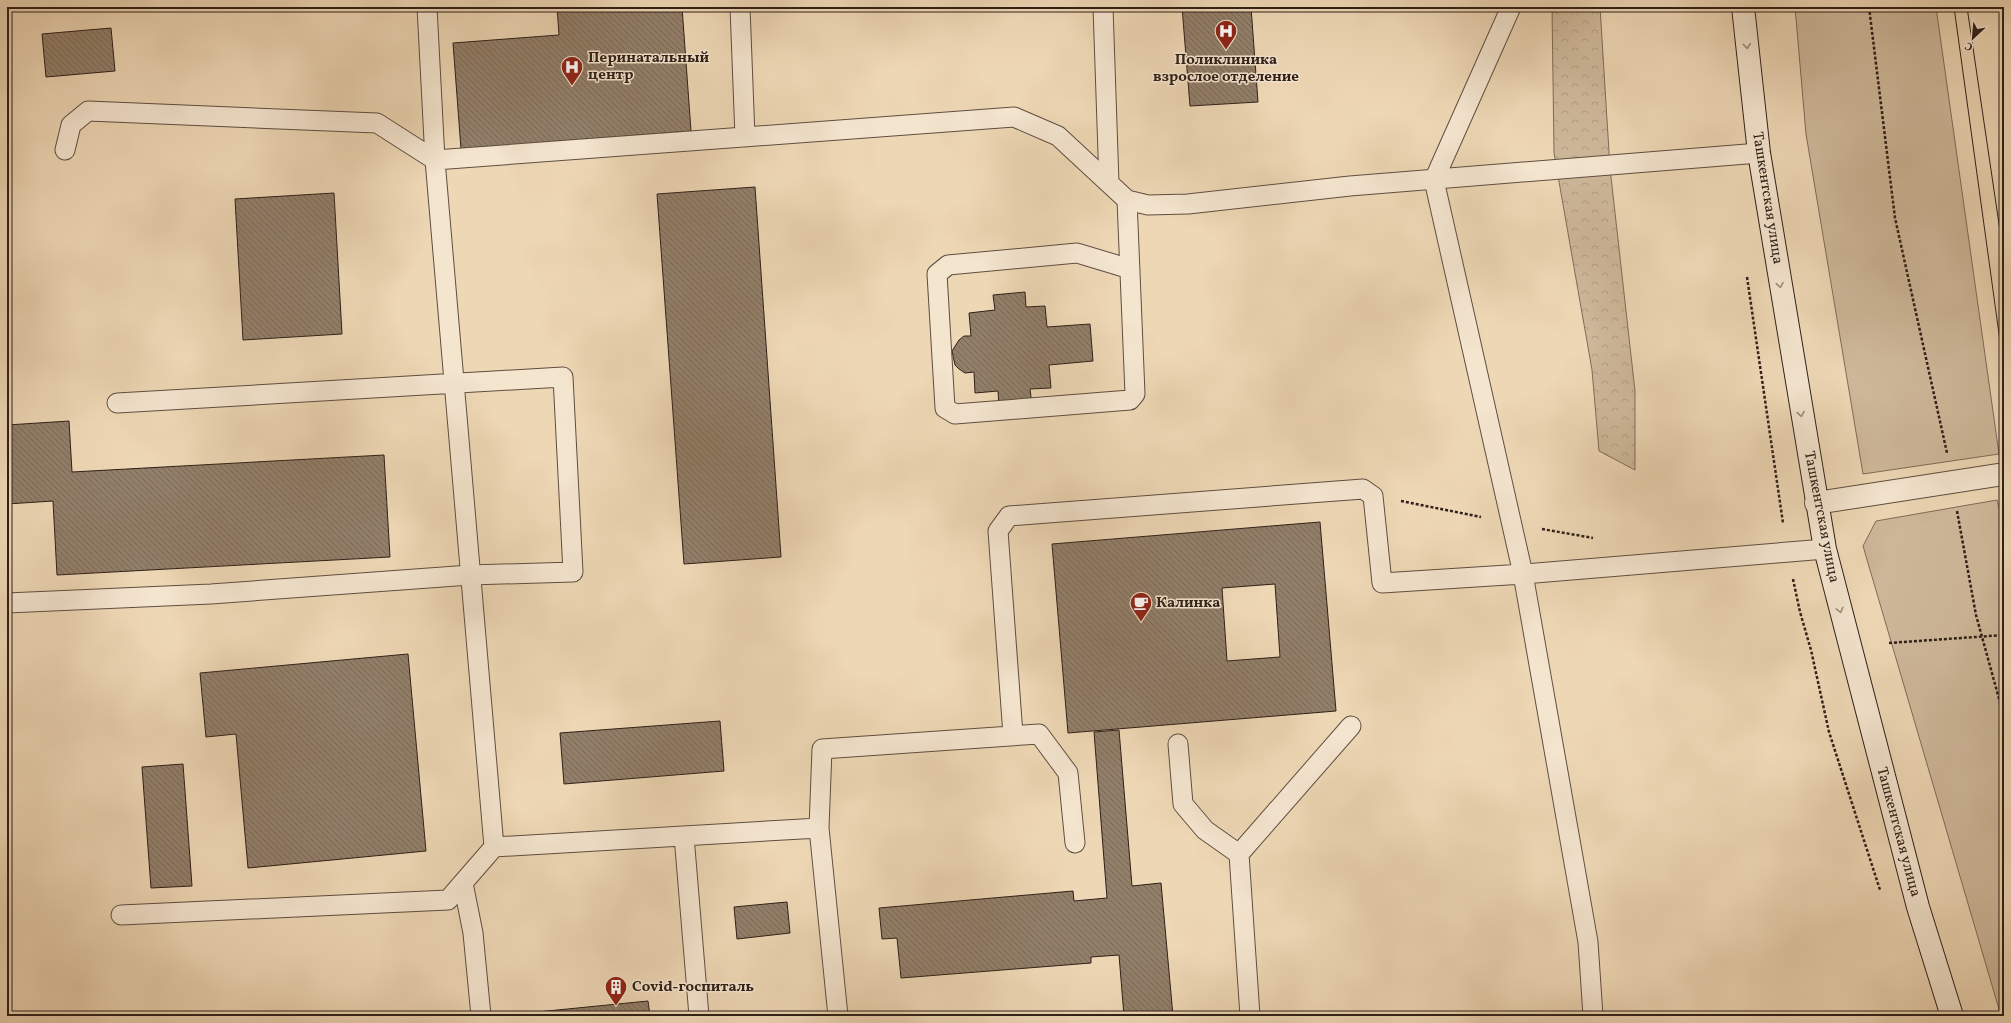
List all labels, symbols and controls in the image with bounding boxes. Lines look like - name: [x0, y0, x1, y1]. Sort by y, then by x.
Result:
- hospital icon: Поликлиника взрослое отделение: [1213, 18, 1239, 51]
- north arrow: [1953, 18, 1993, 58]
- text: С: [1963, 37, 1976, 54]
- one-way arrow: [1743, 43, 1752, 49]
- place label: Перинатальный центр: [588, 48, 710, 86]
- place label: Поликлиника взрослое отделение: [1153, 50, 1299, 88]
- hospital icon: Перинатальный центр: [559, 54, 585, 87]
- street label: Ташкентская улица: [1746, 130, 1788, 266]
- one-way arrow: [1775, 282, 1784, 289]
- one-way arrow: [1796, 411, 1805, 417]
- street label: Ташкентская улица: [1798, 449, 1844, 585]
- cafe icon: Калинка: [1128, 590, 1154, 623]
- place label: Калинка: [1156, 593, 1221, 614]
- one-way arrow: [1836, 607, 1844, 613]
- street label: Ташкентская улица: [1871, 765, 1925, 899]
- building icon: Covid-госпиталь: [603, 974, 629, 1007]
- place label: Covid-госпиталь: [632, 977, 755, 998]

